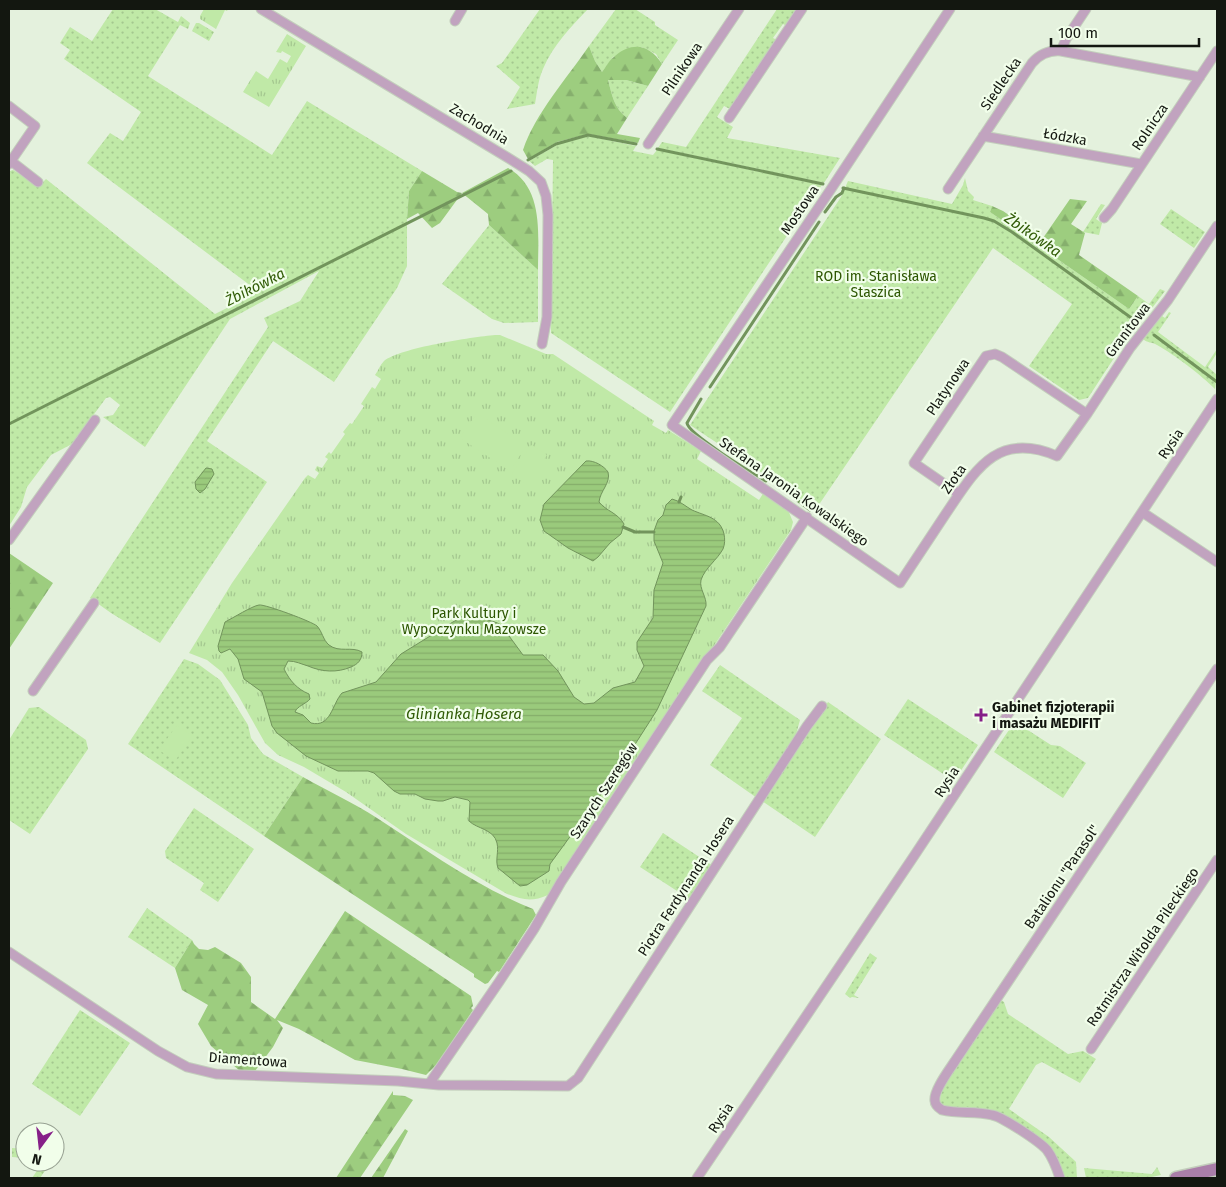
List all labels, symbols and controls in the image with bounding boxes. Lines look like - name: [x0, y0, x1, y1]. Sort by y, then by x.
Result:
- scale bar: [1051, 15, 1198, 47]
- text: 100 m: [1058, 24, 1098, 42]
- street label: Pilnikowa: [658, 39, 706, 99]
- street label: Siedlecka: [977, 54, 1025, 114]
- street label: Zachodnia: [446, 100, 512, 148]
- street label: Rolnicza: [1128, 100, 1172, 154]
- street label: Łódzka: [1042, 125, 1088, 149]
- street label: Mostowa: [777, 182, 823, 238]
- water label: Żbikówka: [1000, 208, 1065, 261]
- water label: Żbikówka: [221, 264, 288, 310]
- park label: ROD im. Stanisława Staszica: [815, 268, 937, 301]
- street label: Granitowa: [1102, 299, 1154, 361]
- street label: Platynowa: [923, 355, 973, 419]
- street label: Rysia: [1155, 425, 1187, 463]
- street label: Stefana Jaronia Kowalskiego: [716, 434, 872, 550]
- street label: Złota: [938, 461, 970, 497]
- park label: Park Kultury i Wypoczynku Mazowsze: [402, 605, 546, 638]
- place label: Gabinet fizjoterapii i masażu MEDIFIT: [992, 699, 1114, 732]
- water label: Glinianka Hosera: [406, 705, 522, 723]
- marker: Gabinet fizjoterapii i masażu MEDIFIT: [974, 708, 988, 722]
- street label: Szarych Szeregów: [567, 740, 641, 842]
- street label: Rysia: [931, 763, 963, 801]
- street label: Piotra Ferdynanda Hosera: [634, 813, 738, 959]
- street label: Batalionu "Parasol": [1021, 822, 1103, 932]
- street label: Rotmistrza Witolda Pileckiego: [1083, 864, 1203, 1030]
- street label: Diamentowa: [208, 1049, 288, 1071]
- street label: Rysia: [705, 1099, 737, 1137]
- north arrow: [15, 1122, 65, 1172]
- text: N: [30, 1150, 43, 1168]

